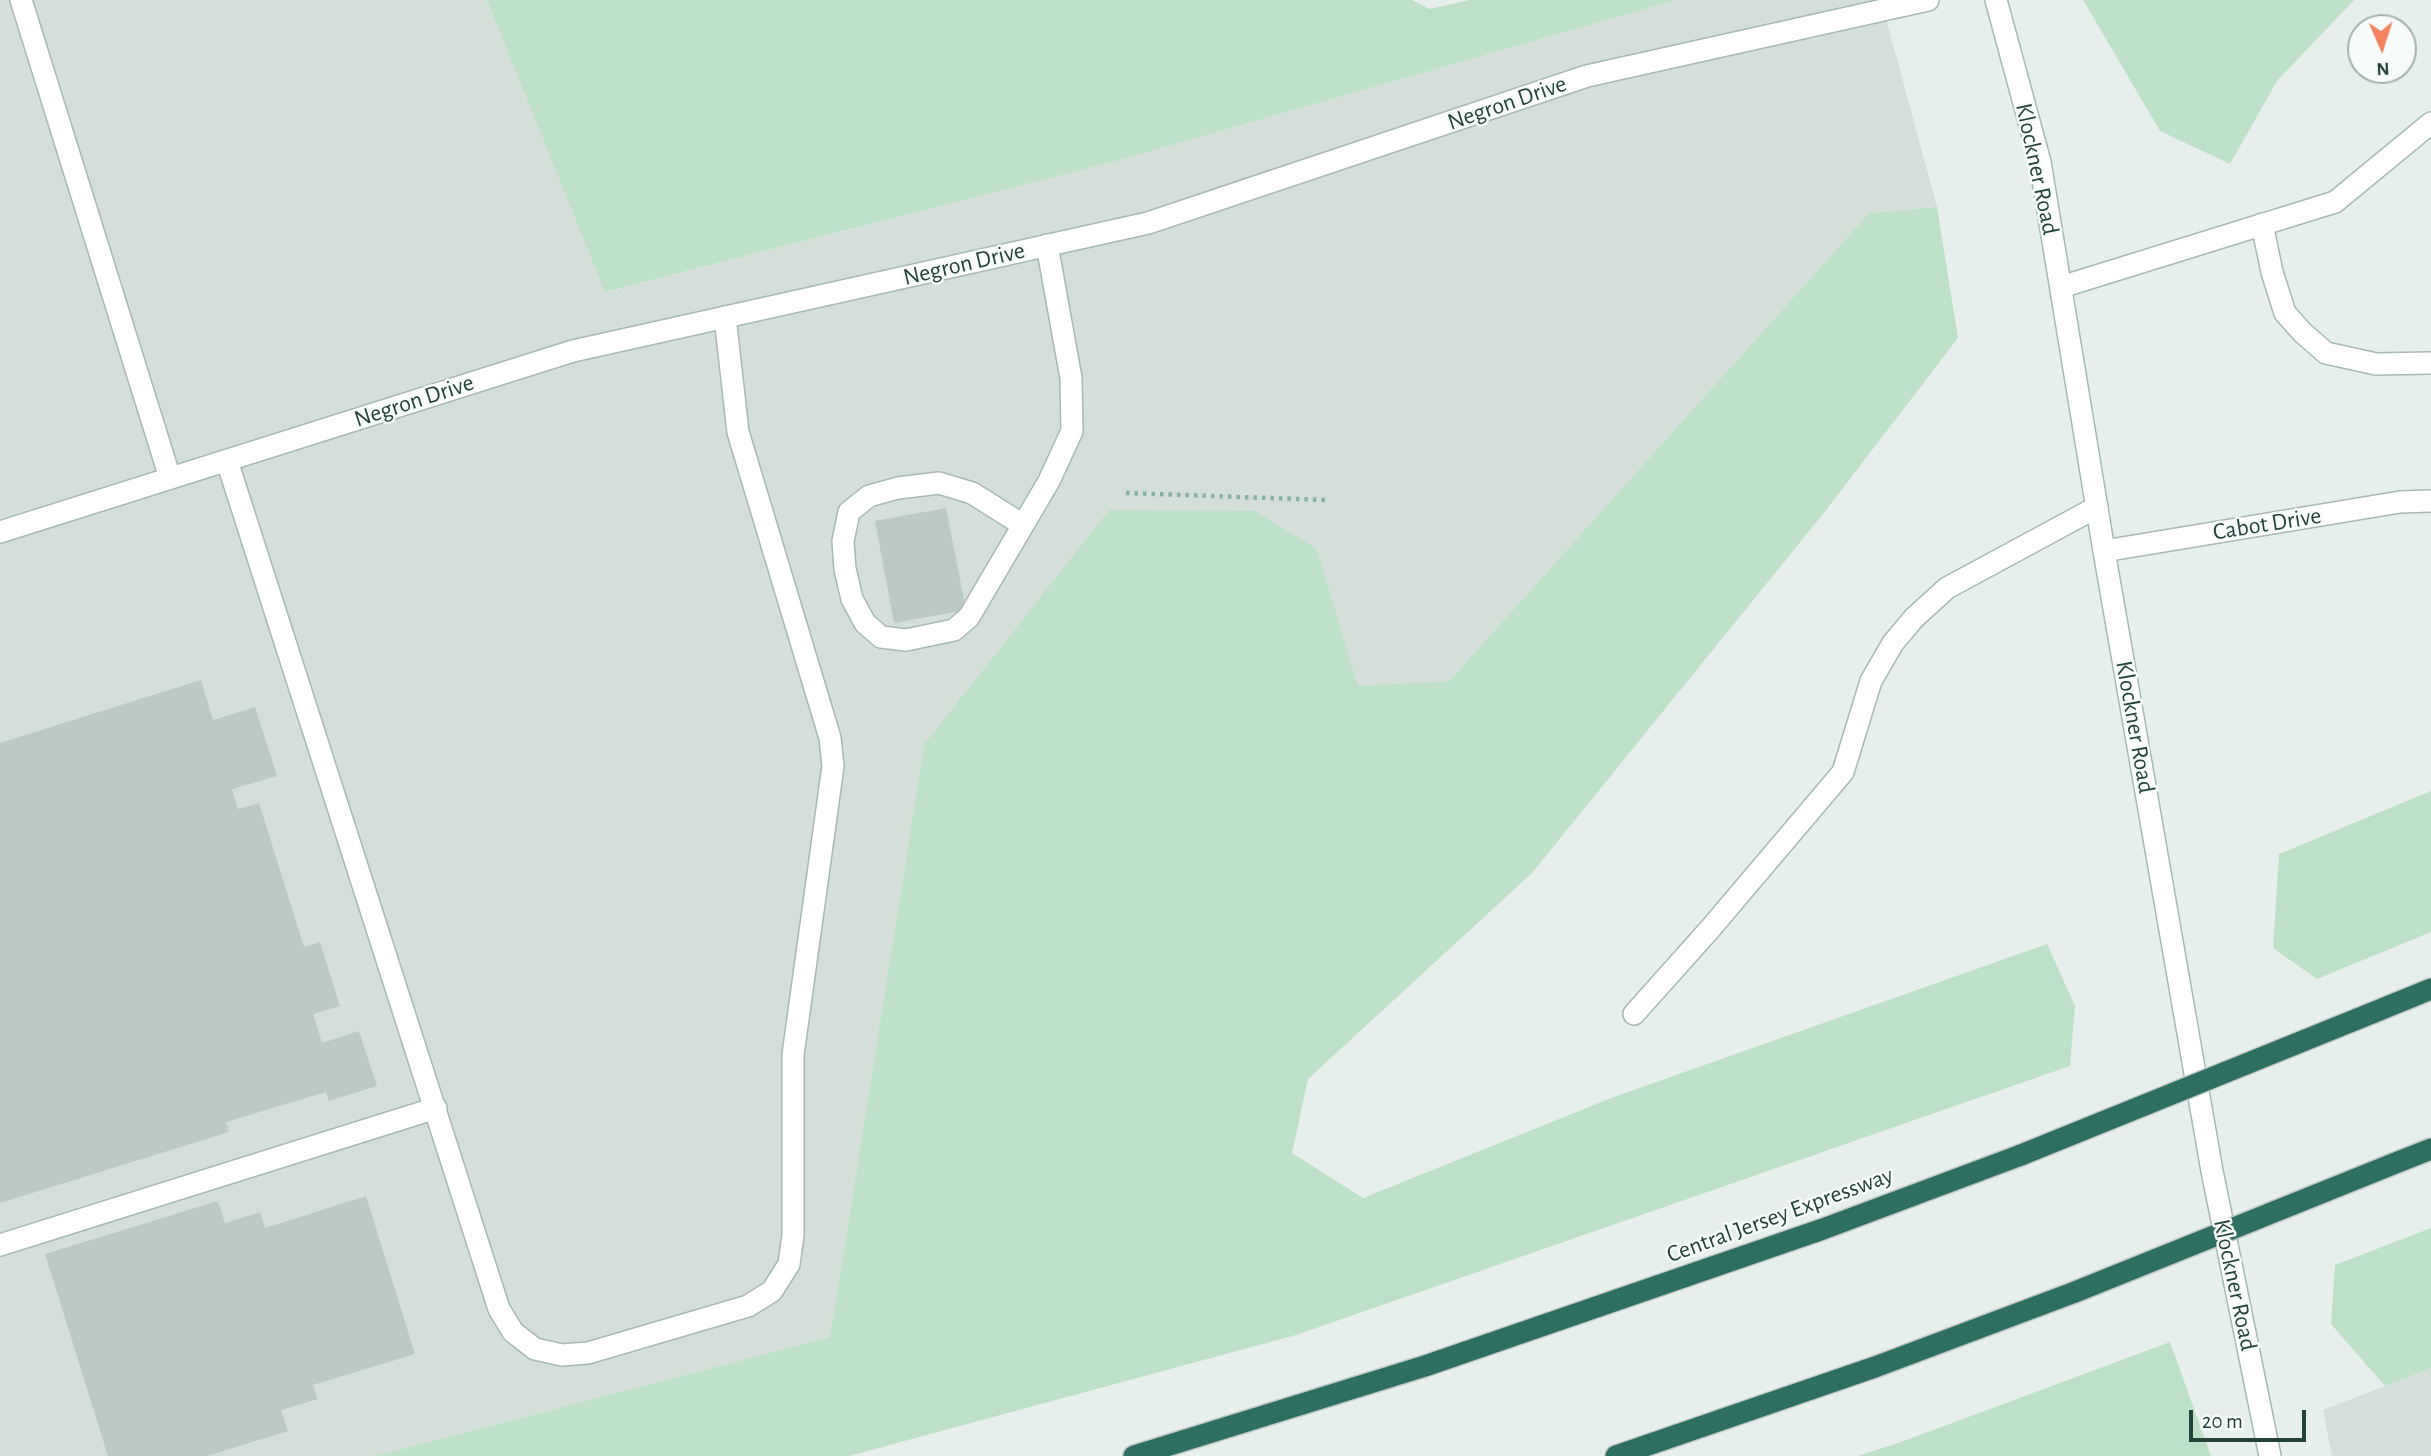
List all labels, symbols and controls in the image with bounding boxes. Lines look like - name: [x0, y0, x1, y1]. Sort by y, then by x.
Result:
- north arrow: [2347, 14, 2417, 84]
- text: N: [2376, 59, 2390, 78]
- street label: Negron Drive: [1444, 69, 1570, 137]
- street label: Klockner Road: [2009, 101, 2065, 237]
- street label: Negron Drive: [900, 236, 1028, 292]
- street label: Negron Drive: [351, 368, 477, 434]
- street label: Cabot Drive: [2211, 501, 2323, 547]
- street label: Klockner Road: [2109, 659, 2161, 795]
- street label: Central Jersey Expressway: [1663, 1161, 1897, 1269]
- street label: Klockner Road: [2207, 1217, 2263, 1353]
- scale bar: [2193, 1396, 2310, 1440]
- text: 20 m: [2202, 1411, 2243, 1432]

